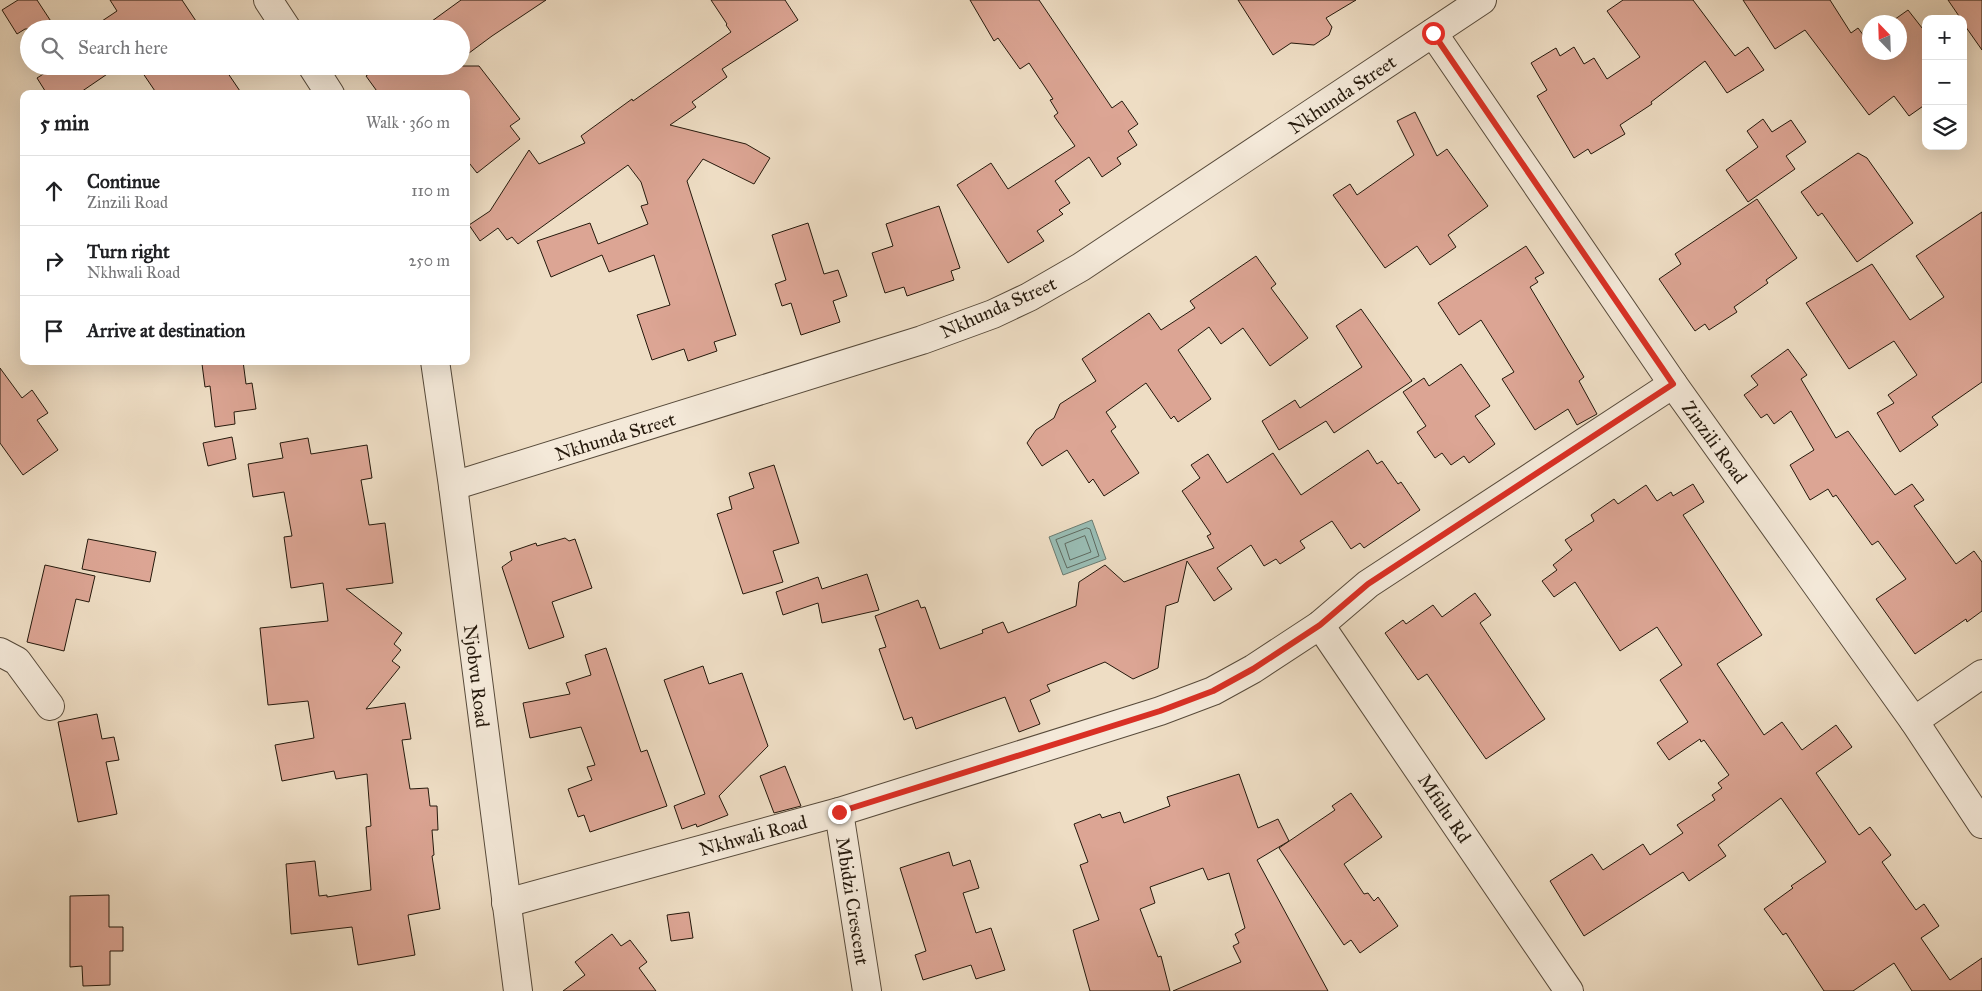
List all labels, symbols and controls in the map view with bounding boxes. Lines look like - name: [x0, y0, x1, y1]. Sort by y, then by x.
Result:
- north arrow: [1862, 15, 1907, 60]
- map controls: [1922, 15, 1967, 150]
- button: +: [1922, 15, 1967, 60]
- search box: [20, 20, 470, 75]
- route start: [1422, 22, 1445, 45]
- icon: search: [38, 34, 66, 62]
- text: Search here: [78, 36, 168, 59]
- street label: Nkhunda Street: [1284, 50, 1401, 139]
- button: −: [1922, 60, 1967, 105]
- button: layers: [1922, 105, 1967, 150]
- text: 5 min: [40, 110, 89, 136]
- text: Walk · 360 m: [366, 113, 450, 132]
- text: Continue: [87, 170, 160, 193]
- icon: ahead: [40, 177, 68, 205]
- text: 110 m: [411, 181, 450, 200]
- text: Zinzili Road: [87, 193, 168, 212]
- text: Turn right: [87, 240, 170, 263]
- icon: right: [40, 247, 68, 275]
- text: 250 m: [409, 251, 450, 270]
- text: Nkhwali Road: [87, 263, 180, 282]
- street label: Nkhunda Street: [937, 271, 1060, 343]
- icon: arrive: [40, 317, 68, 345]
- text: Arrive at destination: [87, 319, 245, 342]
- street label: Zinzili Road: [1677, 397, 1752, 488]
- street label: Nkhunda Street: [552, 407, 678, 466]
- street label: Njobvu Road: [459, 623, 494, 729]
- street label: Mfulu Rd: [1413, 769, 1476, 847]
- route end: [828, 801, 851, 824]
- street label: Nkhwali Road: [697, 810, 810, 861]
- street label: Mbidzi Crescent: [831, 835, 874, 967]

